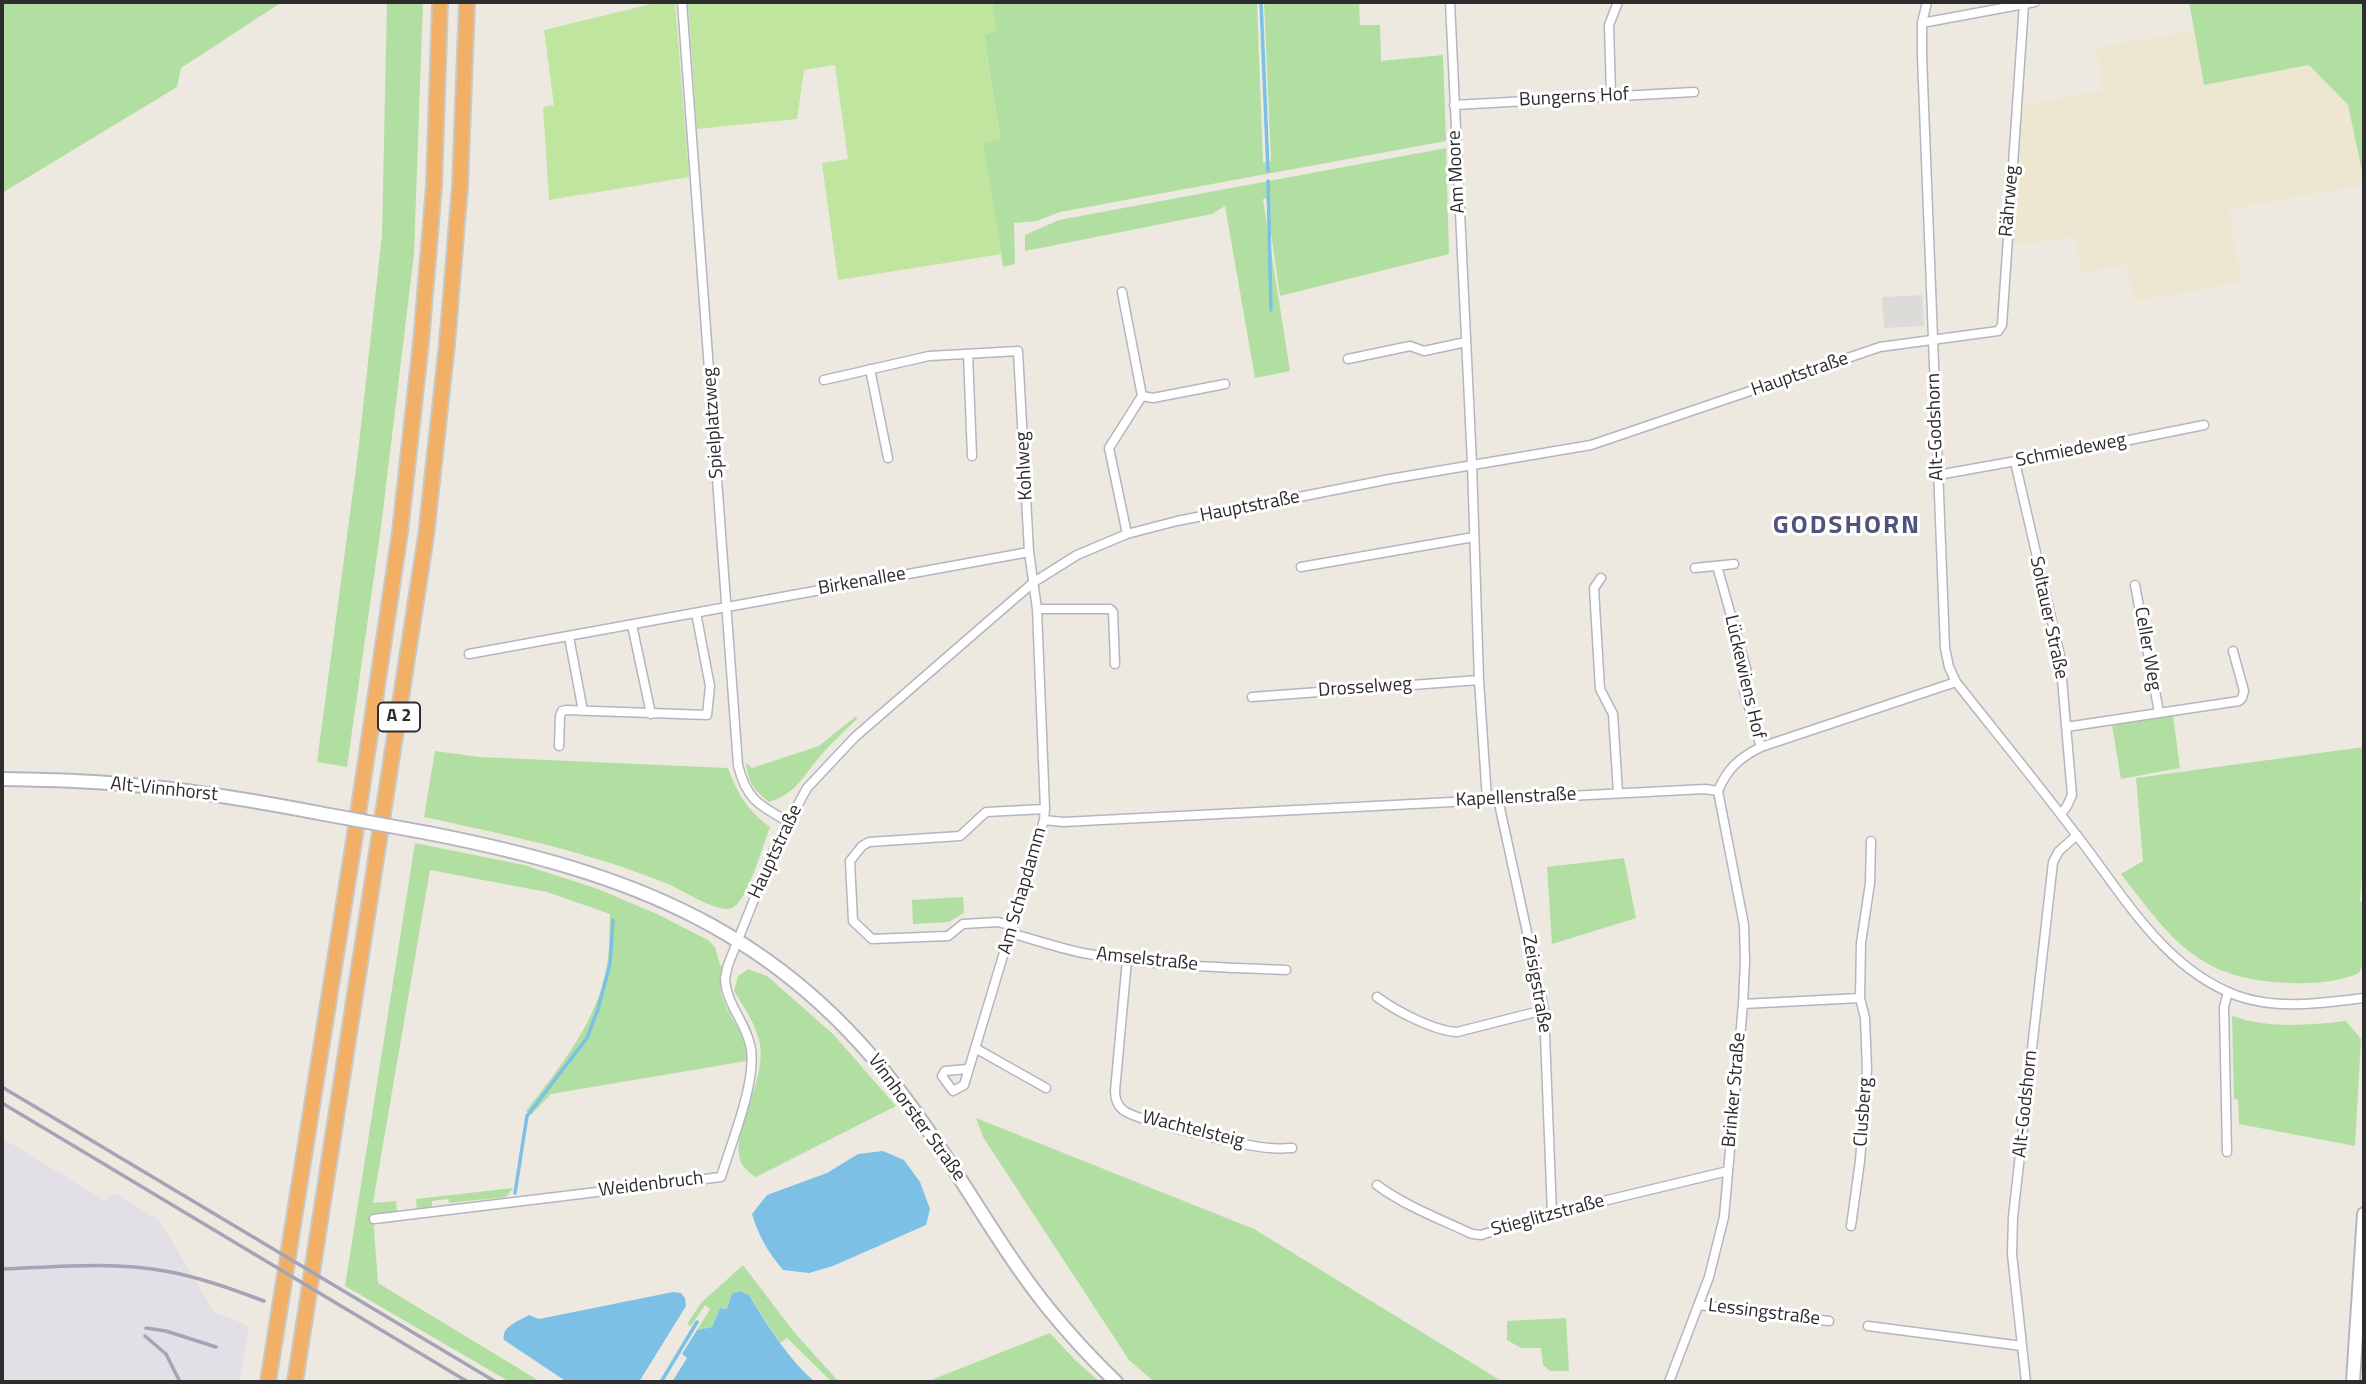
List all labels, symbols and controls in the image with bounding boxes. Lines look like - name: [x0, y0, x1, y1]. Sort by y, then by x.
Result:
- street label: Bungerns Hof: [1518, 84, 1630, 112]
- street label: Am Moore: [1443, 130, 1471, 214]
- street label: Rährweg: [1996, 164, 2024, 238]
- street label: Hauptstraße: [1748, 348, 1852, 402]
- street label: Spielplatzweg: [699, 367, 729, 479]
- street label: Alt-Godshorn: [1923, 373, 1949, 481]
- street label: Schmiedeweg: [2014, 429, 2128, 473]
- street label: Kohlweg: [1012, 431, 1038, 501]
- street label: Hauptstraße: [1198, 486, 1302, 528]
- district label: GODSHORN: [1774, 511, 1920, 543]
- street label: Soltauer Straße: [2024, 555, 2072, 681]
- street label: Birkenallee: [816, 563, 908, 601]
- street label: Celler Weg: [2128, 605, 2166, 693]
- street label: Lückewiens Hof: [1719, 613, 1769, 741]
- street label: Drosselweg: [1317, 673, 1413, 703]
- road number: A 2: [378, 702, 420, 732]
- street label: Alt-Vinnhorst: [109, 773, 219, 807]
- street label: Kapellenstraße: [1455, 783, 1577, 813]
- street label: Hauptstraße: [744, 801, 808, 903]
- street label: Am Schapdamm: [994, 825, 1052, 957]
- street label: Zeisigstraße: [1516, 933, 1556, 1035]
- street label: Amselstraße: [1095, 943, 1199, 977]
- street label: Brinker Straße: [1719, 1032, 1751, 1148]
- street label: Alt-Godshorn: [2009, 1049, 2043, 1159]
- street label: Vinnhorster Straße: [862, 1050, 970, 1186]
- street label: Clusberg: [1850, 1077, 1878, 1147]
- street label: Wachtelsteig: [1140, 1106, 1246, 1154]
- street label: Weidenbruch: [597, 1167, 705, 1203]
- street label: Stieglitzstraße: [1489, 1190, 1607, 1242]
- street label: Lessingstraße: [1707, 1295, 1821, 1331]

